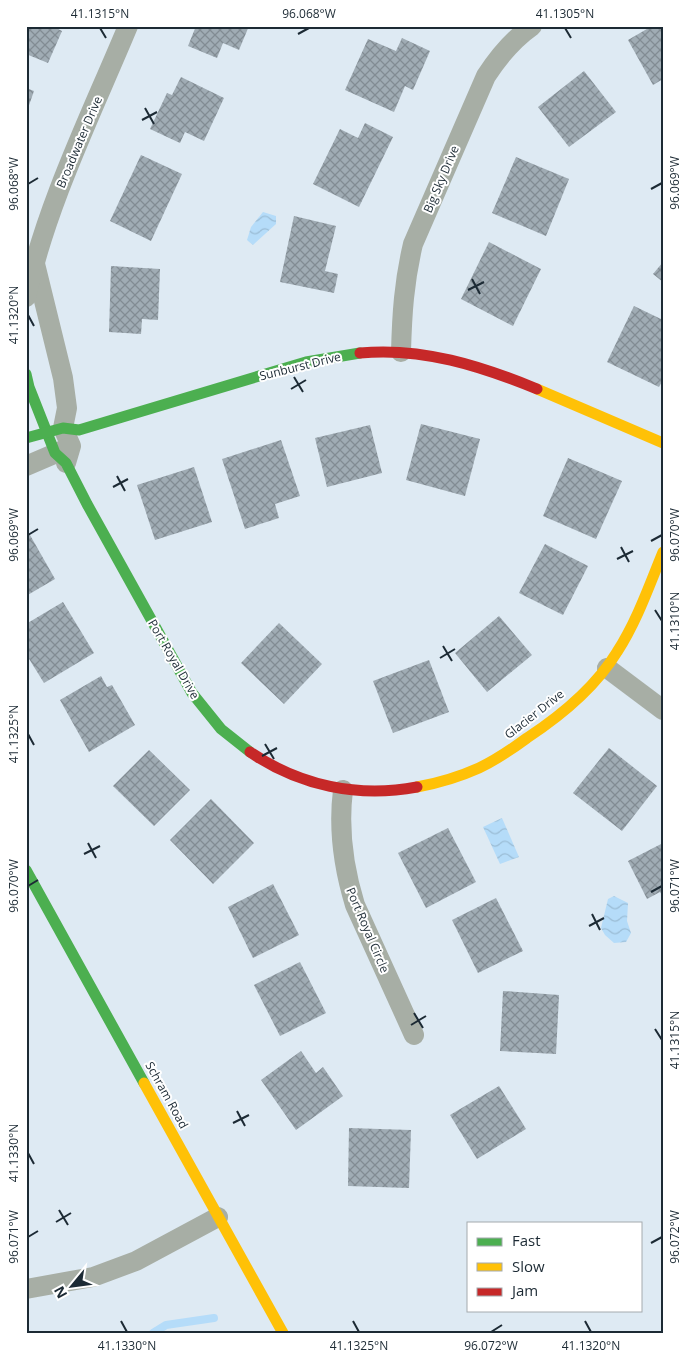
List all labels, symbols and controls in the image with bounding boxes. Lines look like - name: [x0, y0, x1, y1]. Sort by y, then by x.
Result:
- text: 41.1315°N: [71, 5, 129, 22]
- text: 96.068°W: [282, 5, 336, 22]
- text: 41.1305°N: [536, 5, 594, 22]
- street label: Broadwater Drive: [52, 93, 106, 191]
- street label: Big Sky Drive: [419, 142, 463, 215]
- text: 96.069°W: [666, 156, 683, 210]
- text: 96.068°W: [5, 157, 22, 211]
- text: 41.1320°N: [5, 286, 22, 344]
- street label: Sunburst Drive: [257, 348, 343, 384]
- text: 96.069°W: [5, 508, 22, 562]
- text: 96.070°W: [666, 508, 683, 562]
- text: 41.1310°N: [666, 592, 683, 650]
- street label: Port Royal Drive: [144, 616, 204, 702]
- street label: Glacier Drive: [501, 685, 568, 743]
- text: 41.1325°N: [5, 705, 22, 763]
- text: 96.070°W: [5, 859, 22, 913]
- text: 96.071°W: [666, 859, 683, 913]
- street label: Port Royal Circle: [342, 885, 394, 976]
- text: 41.1315°N: [666, 1011, 683, 1069]
- street label: Schram Road: [142, 1058, 192, 1132]
- text: 41.1330°N: [5, 1124, 22, 1182]
- text: 96.071°W: [5, 1210, 22, 1264]
- text: 96.072°W: [666, 1210, 683, 1264]
- legend: [467, 1222, 642, 1312]
- text: Fast: [512, 1230, 541, 1250]
- text: Slow: [512, 1256, 545, 1276]
- north arrow: [48, 1262, 98, 1312]
- text: Jam: [510, 1280, 538, 1300]
- text: N: [49, 1283, 71, 1302]
- text: 41.1330°N: [98, 1337, 156, 1354]
- text: 41.1325°N: [330, 1337, 388, 1354]
- text: 96.072°W: [464, 1337, 518, 1354]
- text: 41.1320°N: [562, 1337, 620, 1354]

